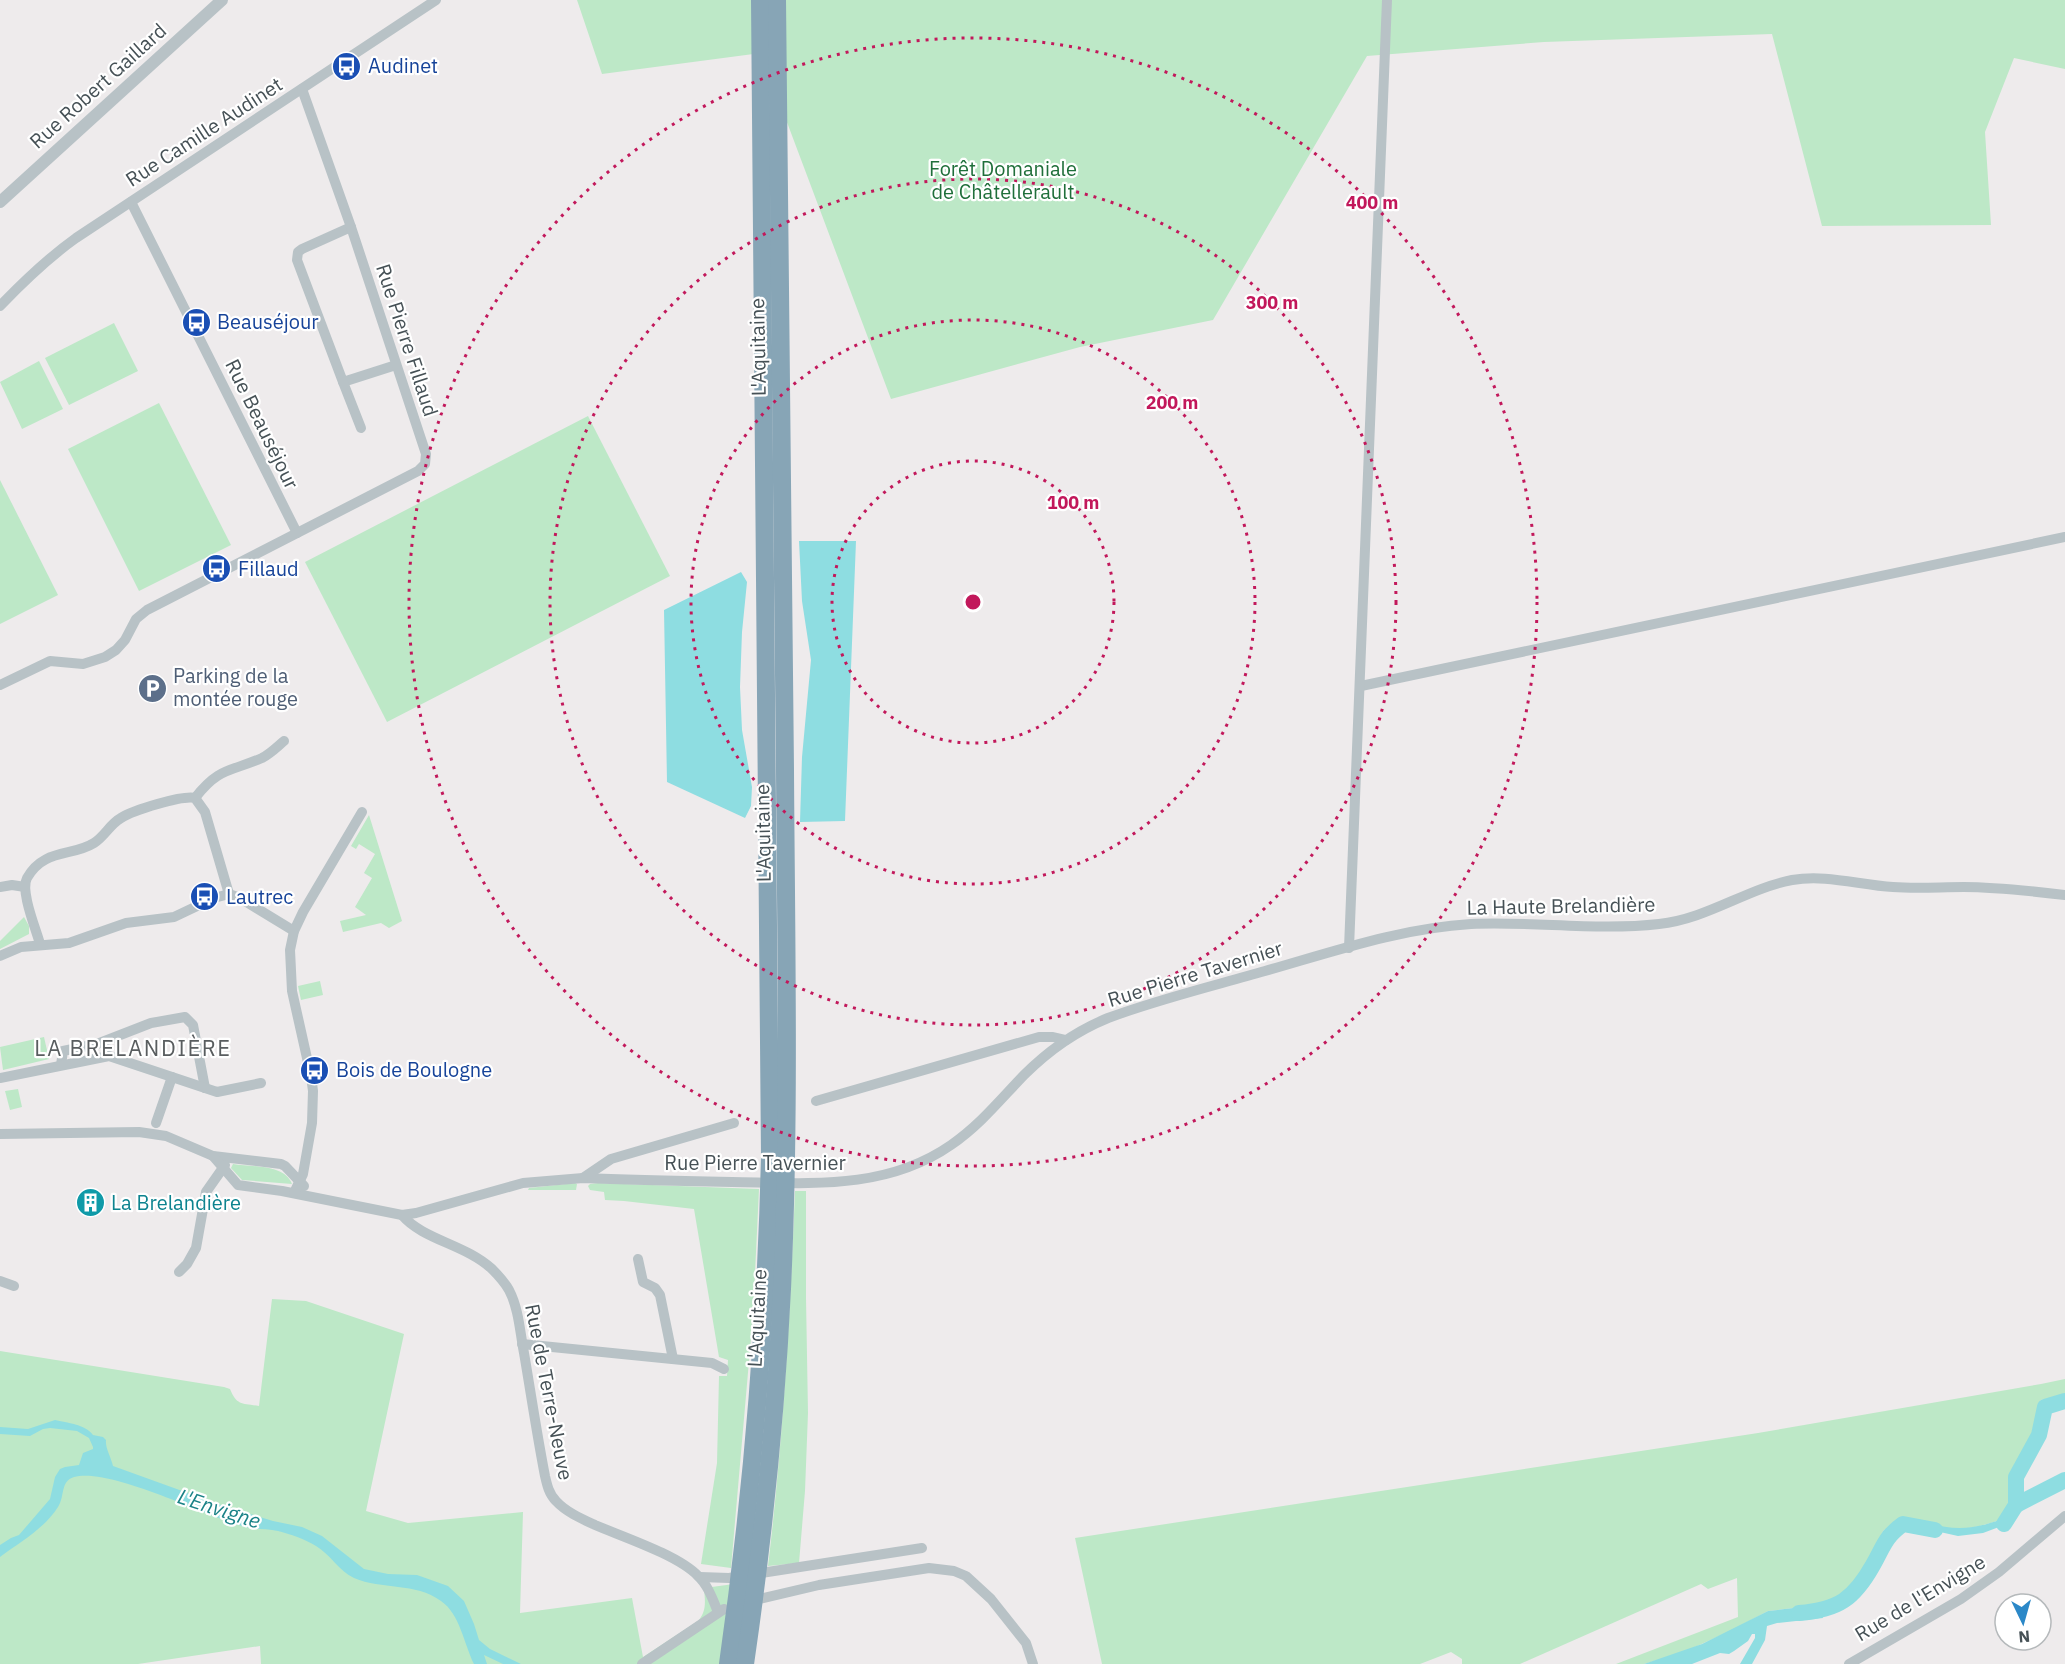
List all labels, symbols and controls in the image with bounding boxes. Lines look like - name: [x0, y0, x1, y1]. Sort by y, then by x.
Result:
- street label: Rue Robert Gaillard: [24, 17, 172, 154]
- bus stop icon: Audinet: [331, 50, 363, 82]
- place label: Audinet: [368, 52, 438, 79]
- street label: Rue Camille Audinet: [120, 71, 287, 192]
- park label: Forêt Domaniale de Châtellerault: [929, 155, 1077, 205]
- text: 400 m: [1346, 191, 1398, 214]
- street label: Rue Pierre Fillaud: [370, 260, 445, 420]
- text: 300 m: [1246, 291, 1298, 314]
- street label: L'Aquitaine: [743, 298, 772, 396]
- bus stop icon: Beauséjour: [180, 306, 212, 338]
- place label: Beauséjour: [217, 308, 319, 335]
- street label: Rue Beauséjour: [219, 354, 306, 493]
- text: 200 m: [1146, 391, 1198, 414]
- text: 100 m: [1047, 491, 1099, 514]
- bus stop icon: Fillaud: [201, 553, 233, 585]
- place label: Fillaud: [238, 555, 299, 582]
- centre of rings: [963, 592, 983, 612]
- place label: Parking de la montée rouge: [173, 662, 298, 712]
- parking icon: Parking de la montée rouge: [136, 672, 168, 704]
- street label: L'Aquitaine: [748, 784, 777, 882]
- bus stop icon: Lautrec: [189, 881, 221, 913]
- place label: Lautrec: [226, 883, 293, 910]
- street label: La Haute Brelandière: [1466, 890, 1656, 921]
- street label: Rue Pierre Tavernier: [1104, 934, 1286, 1013]
- district label: LA BRELANDIÈRE: [34, 1033, 232, 1062]
- bus stop icon: Bois de Boulogne: [299, 1054, 331, 1086]
- place label: Bois de Boulogne: [336, 1056, 492, 1083]
- street label: Rue Pierre Tavernier: [664, 1149, 846, 1176]
- building icon: La Brelandière: [74, 1187, 106, 1219]
- place label: La Brelandière: [111, 1189, 241, 1216]
- street label: L'Aquitaine: [740, 1268, 773, 1368]
- street label: Rue de Terre-Neuve: [519, 1301, 580, 1482]
- water label: L'Envigne: [174, 1482, 265, 1535]
- street label: Rue de l'Envigne: [1849, 1548, 1990, 1647]
- north arrow: [1993, 1592, 2053, 1652]
- text: N: [2018, 1626, 2031, 1647]

